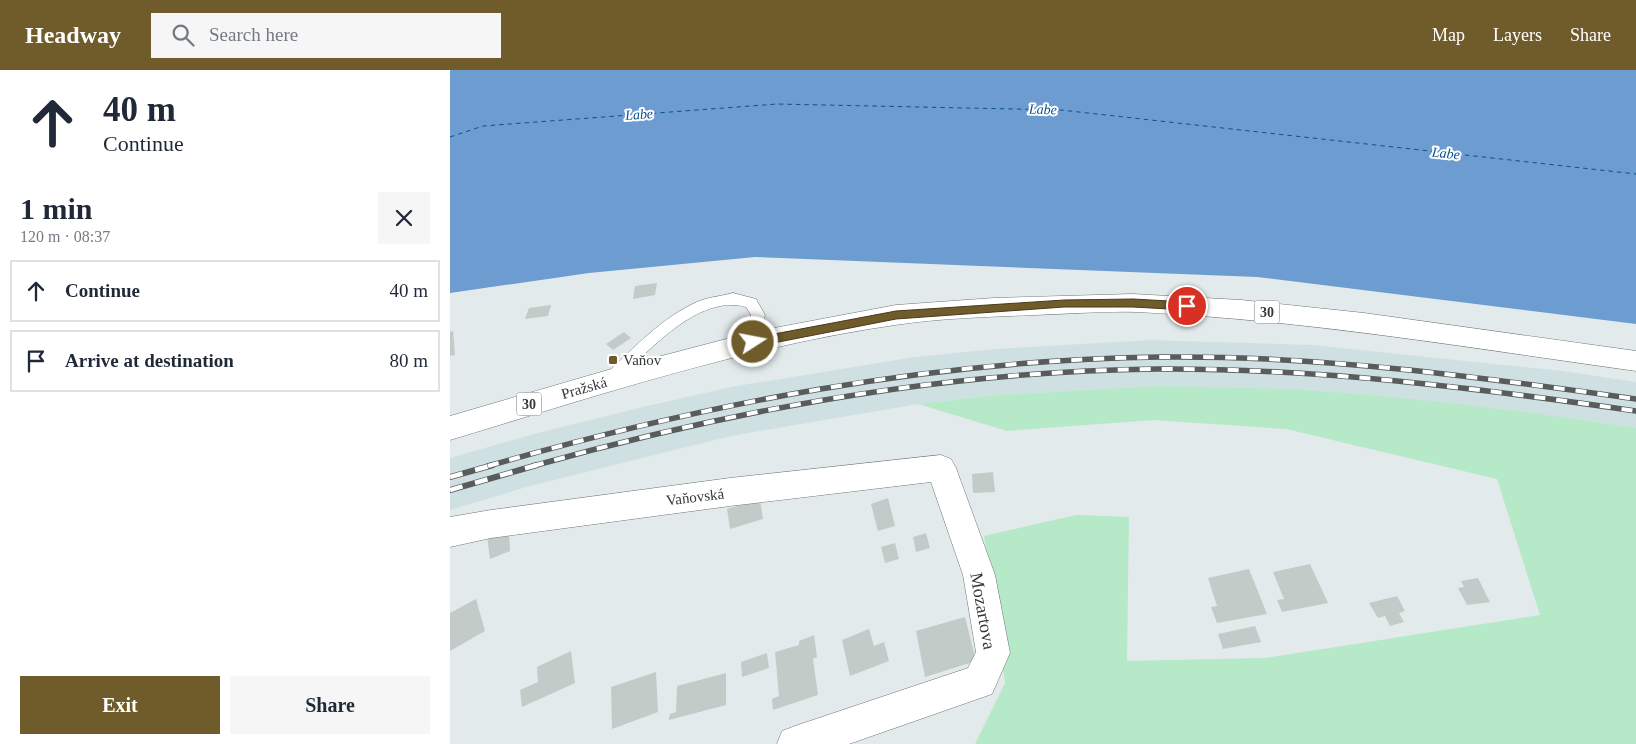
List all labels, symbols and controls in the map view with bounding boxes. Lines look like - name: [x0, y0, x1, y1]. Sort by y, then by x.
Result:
- search box: [151, 13, 501, 58]
- icon: search: [169, 21, 197, 49]
- text: Headway: [25, 22, 121, 48]
- text: Search here: [209, 24, 298, 45]
- text: Map: [1432, 25, 1465, 45]
- text: Layers: [1493, 25, 1542, 45]
- text: Share: [1570, 25, 1611, 45]
- icon: ahead: [20, 90, 85, 155]
- text: 40 m: [103, 90, 176, 129]
- water label: Labe: [1028, 101, 1057, 117]
- water label: Labe: [624, 106, 654, 123]
- text: Continue: [103, 131, 184, 156]
- water label: Labe: [1430, 144, 1461, 162]
- text: 1 min: [20, 192, 93, 225]
- button: close: [378, 192, 430, 244]
- text: 120 m · 08:37: [20, 228, 110, 245]
- icon: ahead: [22, 277, 50, 305]
- text: Continue: [65, 280, 140, 301]
- text: 40 m: [389, 280, 428, 301]
- pin: [1166, 285, 1208, 327]
- icon: arrive: [1173, 292, 1201, 320]
- road number: 30: [1254, 300, 1280, 323]
- position arrow: [726, 315, 778, 367]
- icon: arrive: [22, 347, 50, 375]
- text: Arrive at destination: [65, 350, 234, 371]
- text: 80 m: [389, 350, 428, 371]
- place label: Vaňov: [623, 352, 662, 368]
- marker: Vaňov: [607, 354, 619, 366]
- street label: Pražská: [559, 374, 609, 402]
- road number: 30: [516, 392, 542, 416]
- street label: Vaňovská: [665, 485, 725, 508]
- street label: Mozartova: [966, 571, 1000, 651]
- button: Exit: [20, 676, 220, 734]
- button: Share: [230, 676, 430, 734]

